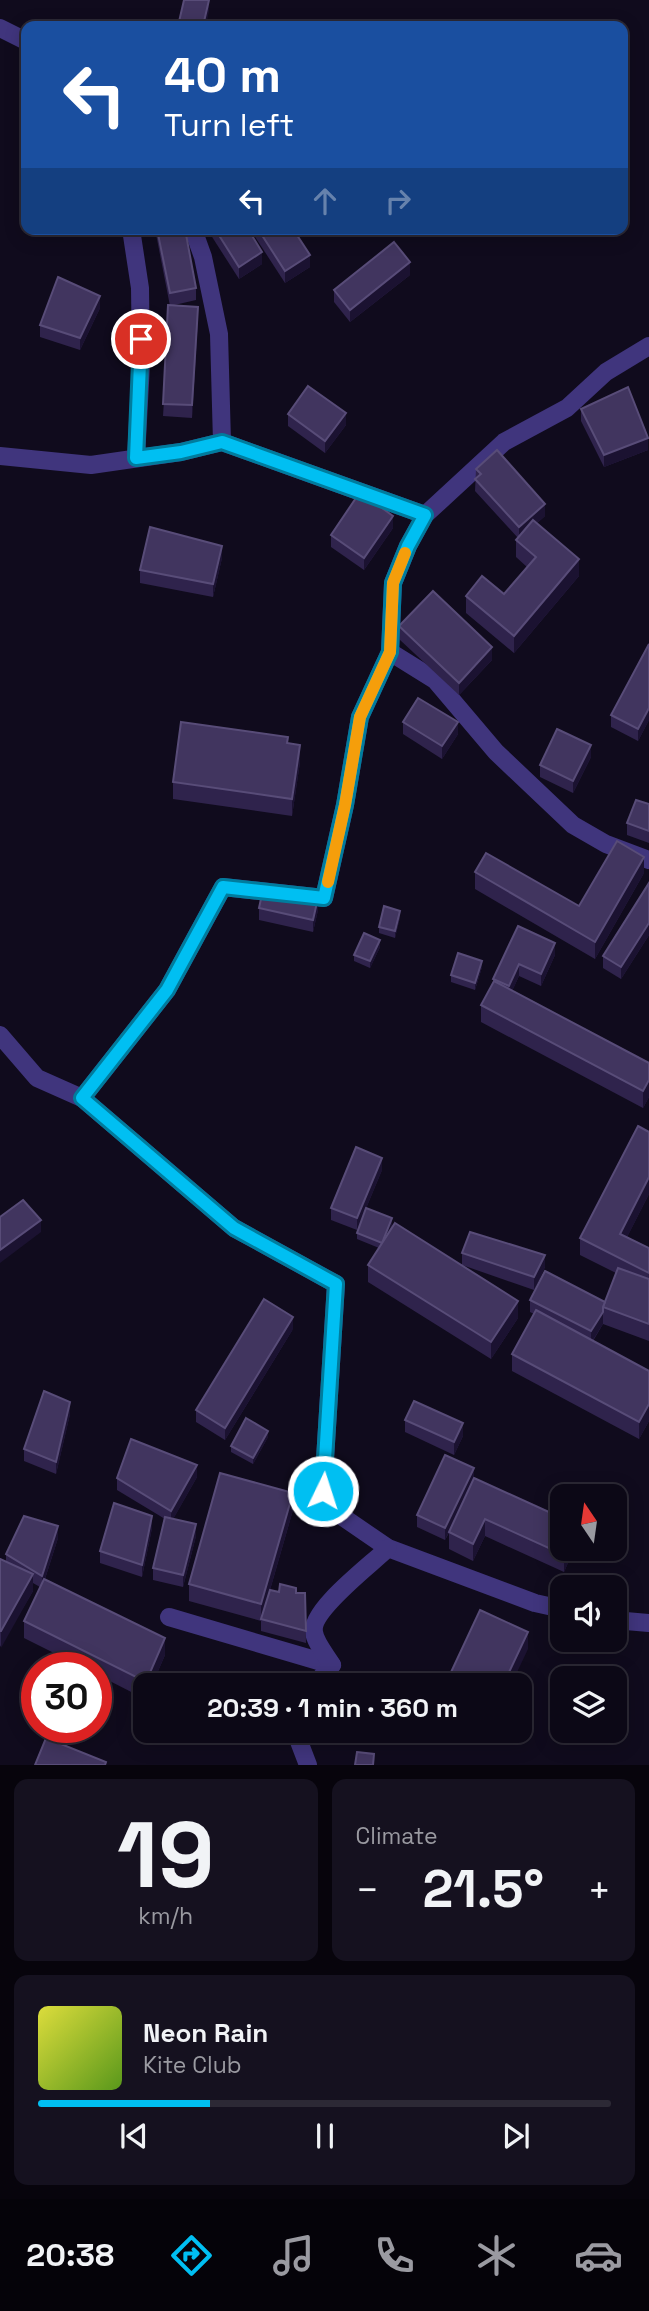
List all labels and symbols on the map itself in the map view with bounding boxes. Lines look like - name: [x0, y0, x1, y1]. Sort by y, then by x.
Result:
- pin: [111, 309, 171, 369]
- position arrow: [286, 1454, 360, 1528]
- north arrow: [550, 1484, 626, 1561]
- speed limit sign: 30: [21, 1652, 112, 1743]

